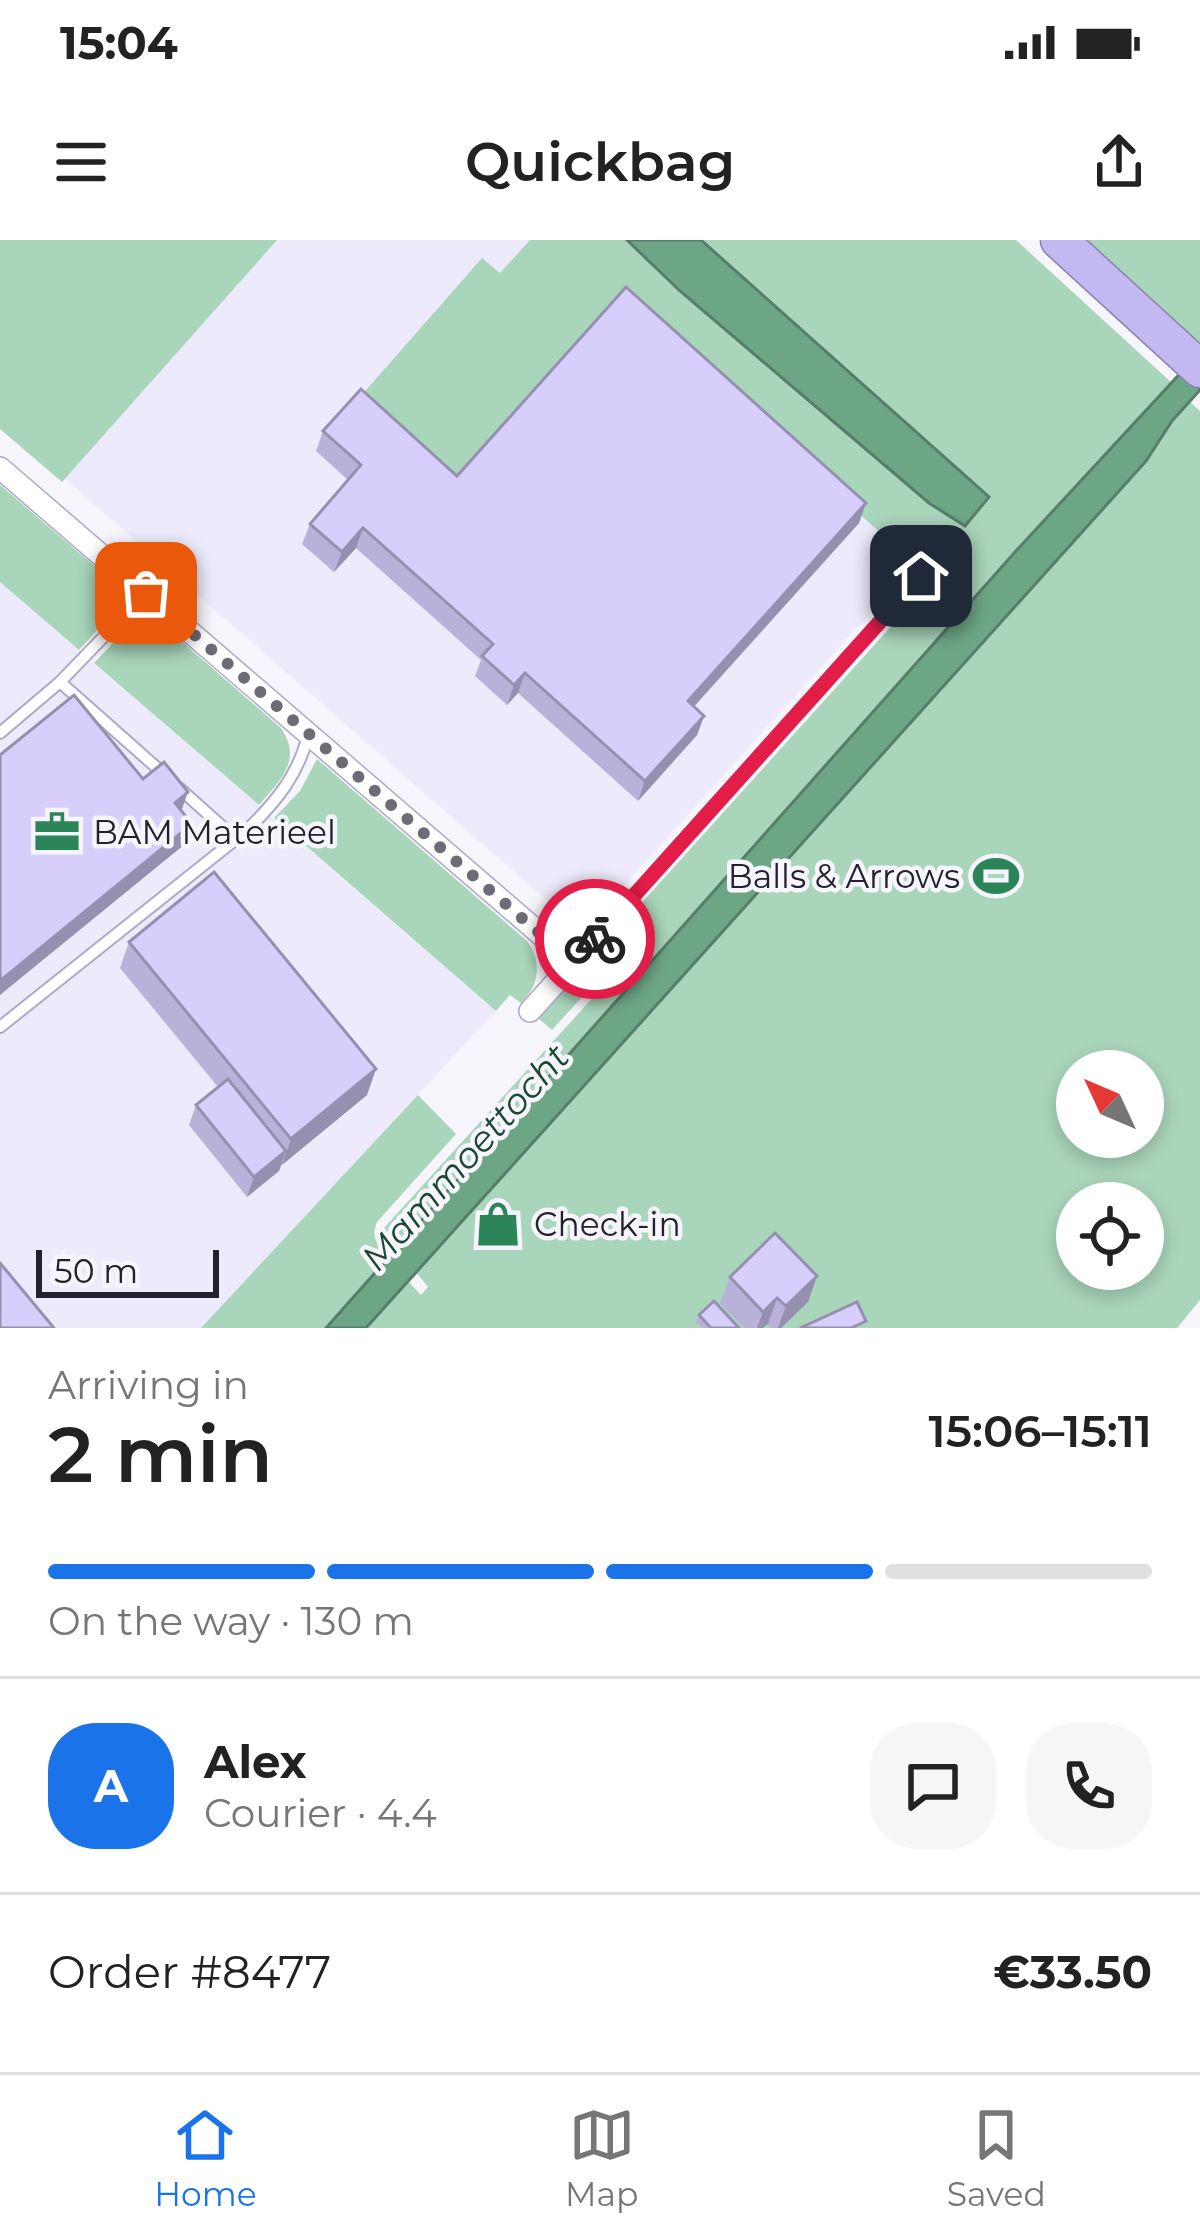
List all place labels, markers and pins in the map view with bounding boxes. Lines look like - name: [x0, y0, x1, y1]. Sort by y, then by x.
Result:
- pin: [870, 525, 972, 627]
- pin: [95, 542, 197, 644]
- office icon: BAM Materieel: [32, 807, 82, 857]
- place label: BAM Materieel: [93, 812, 336, 852]
- sports icon: Balls & Arrows: [971, 851, 1021, 901]
- place label: Balls & Arrows: [728, 856, 960, 896]
- shop icon: Check-in: [473, 1199, 523, 1249]
- place label: Check-in: [534, 1204, 681, 1244]

